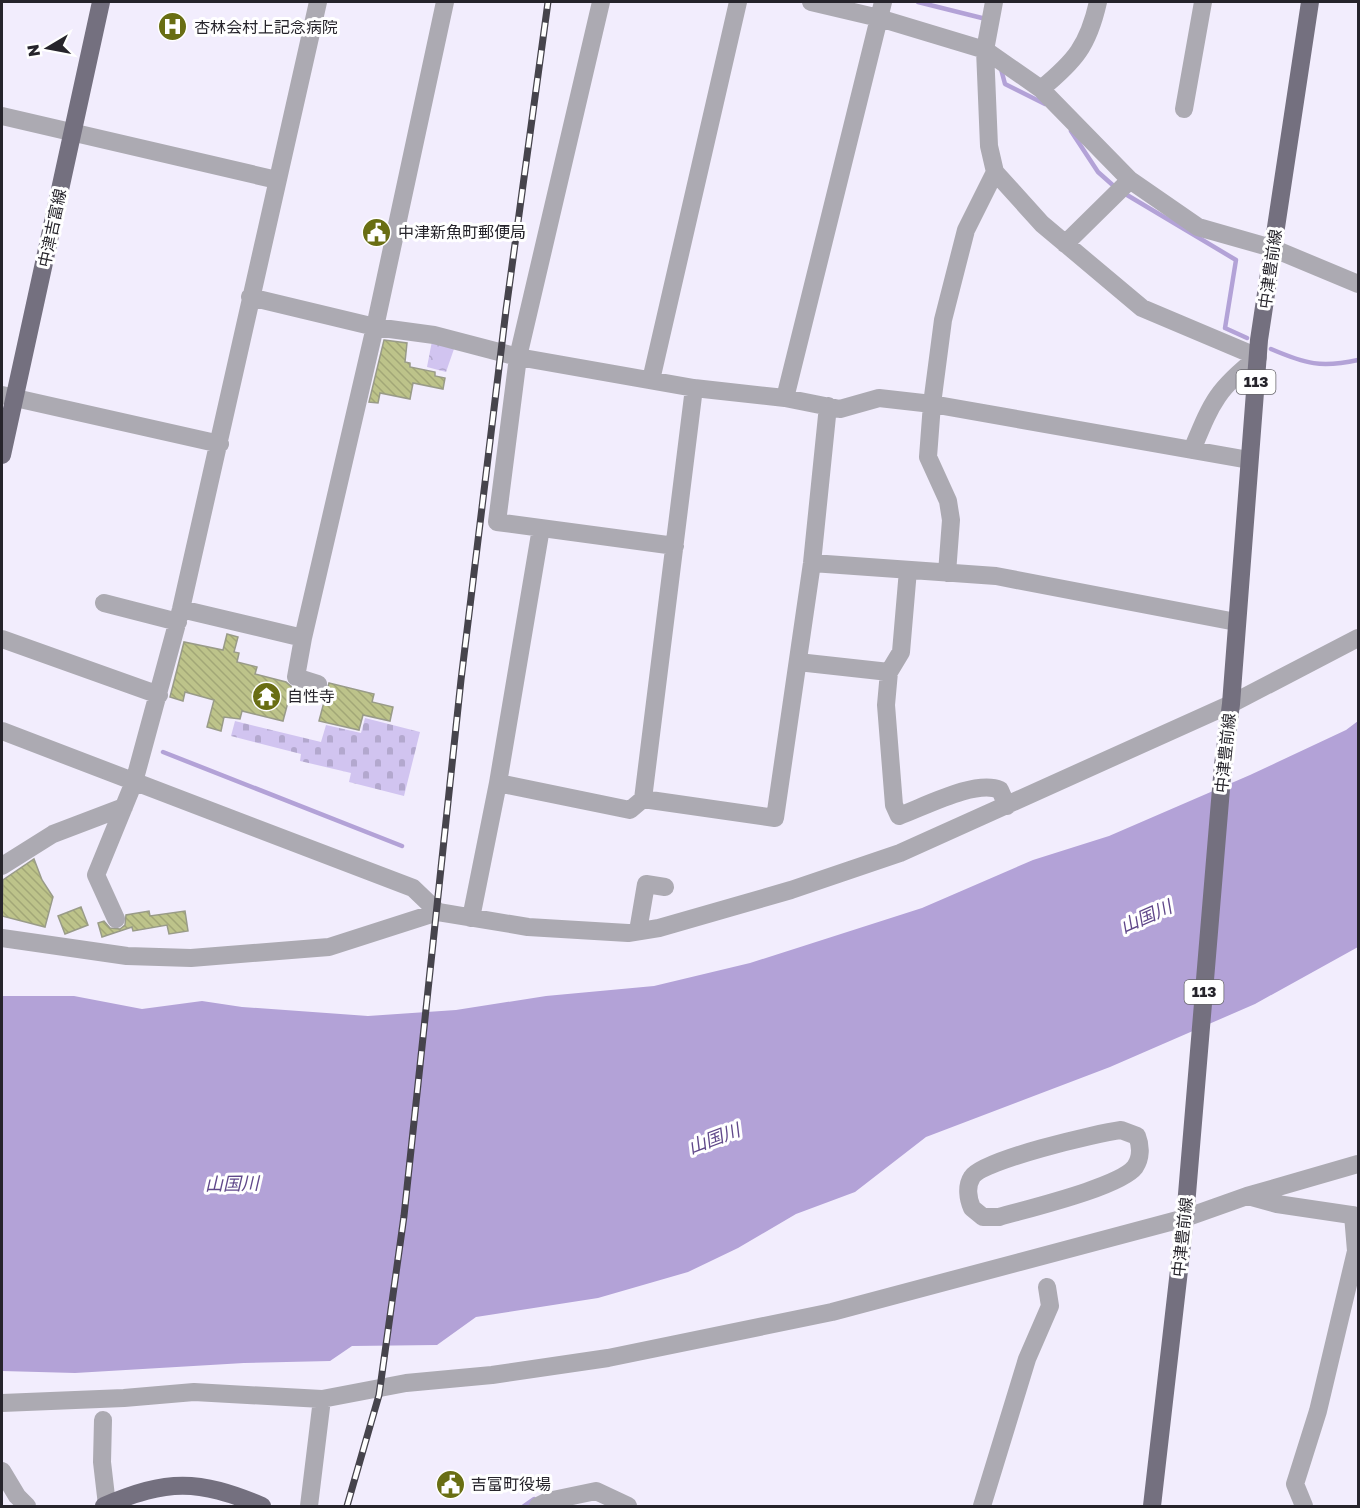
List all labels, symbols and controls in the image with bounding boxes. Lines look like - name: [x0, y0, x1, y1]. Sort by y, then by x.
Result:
- hospital icon: 杏林会村上記念病院: [157, 11, 189, 43]
- place label: 杏林会村上記念病院: [194, 17, 338, 37]
- north arrow: [18, 18, 78, 78]
- text: N: [22, 43, 44, 58]
- street label: 中津吉富線: [34, 187, 70, 269]
- public building icon: 中津新魚町郵便局: [361, 216, 393, 248]
- place label: 中津新魚町郵便局: [398, 222, 526, 242]
- street label: 中津豊前線: [1255, 228, 1285, 310]
- road number: 113: [1236, 370, 1276, 394]
- temple icon: 自性寺: [250, 680, 282, 712]
- place label: 自性寺: [287, 686, 335, 706]
- street label: 中津豊前線: [1211, 712, 1239, 794]
- water label: 山国川: [1116, 894, 1177, 937]
- road number: 113: [1184, 980, 1224, 1004]
- water label: 山国川: [684, 1117, 745, 1158]
- water label: 山国川: [205, 1171, 261, 1194]
- street label: 中津豊前線: [1168, 1196, 1196, 1278]
- public building icon: 吉富町役場: [434, 1468, 466, 1500]
- place label: 吉富町役場: [471, 1474, 551, 1494]

